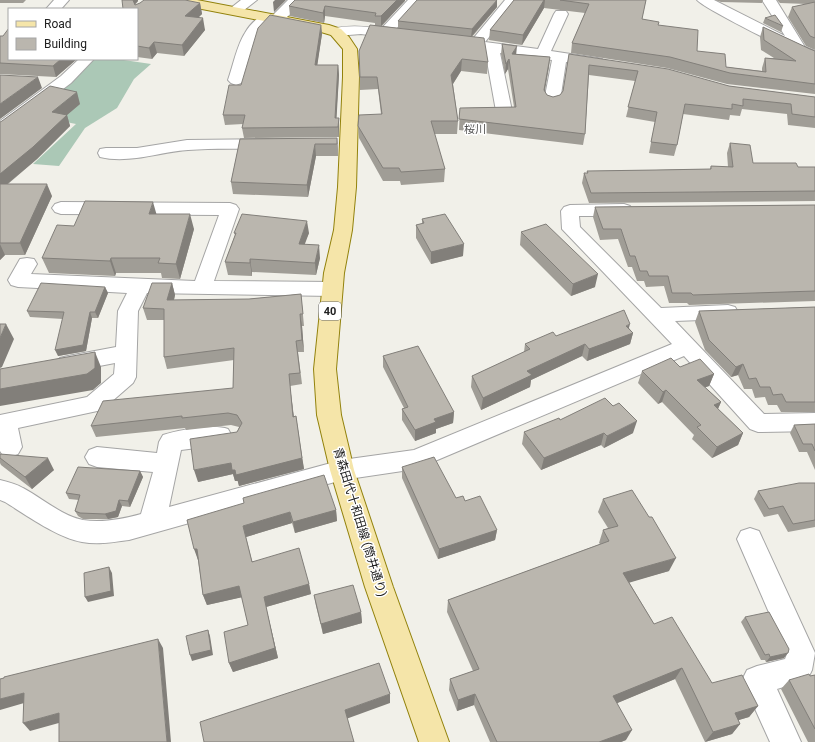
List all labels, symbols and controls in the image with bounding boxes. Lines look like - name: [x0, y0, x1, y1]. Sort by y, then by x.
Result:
- legend: [8, 8, 138, 60]
- text: Road: [44, 17, 72, 31]
- text: Building: [44, 37, 87, 51]
- district label: 桜川: [464, 123, 486, 136]
- road number: 40: [319, 302, 341, 320]
- street label: 青森田代十和田線 (筒井通り): [331, 446, 389, 598]

